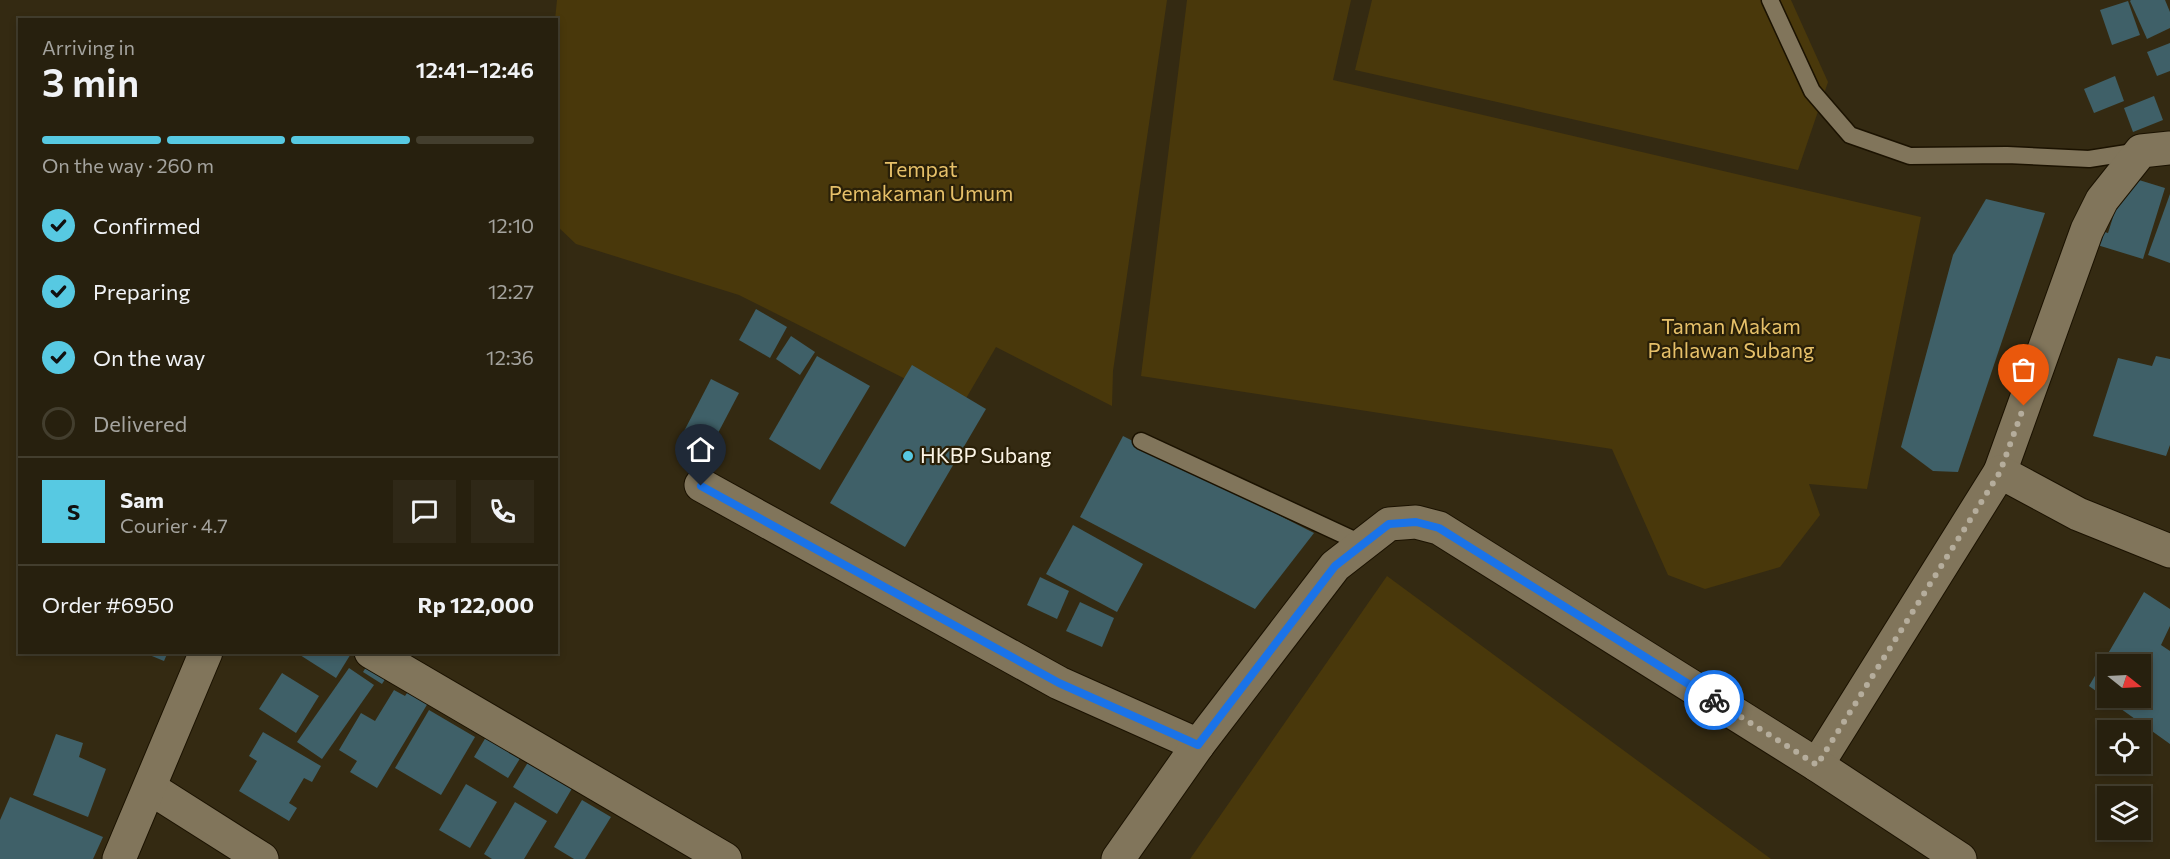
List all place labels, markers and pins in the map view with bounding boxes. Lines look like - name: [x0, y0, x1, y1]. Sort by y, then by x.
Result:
- pin: [1998, 344, 2049, 406]
- pin: [675, 424, 726, 486]
- place label: HKBP Subang: [920, 442, 1051, 467]
- marker: HKBP Subang: [901, 449, 915, 463]

